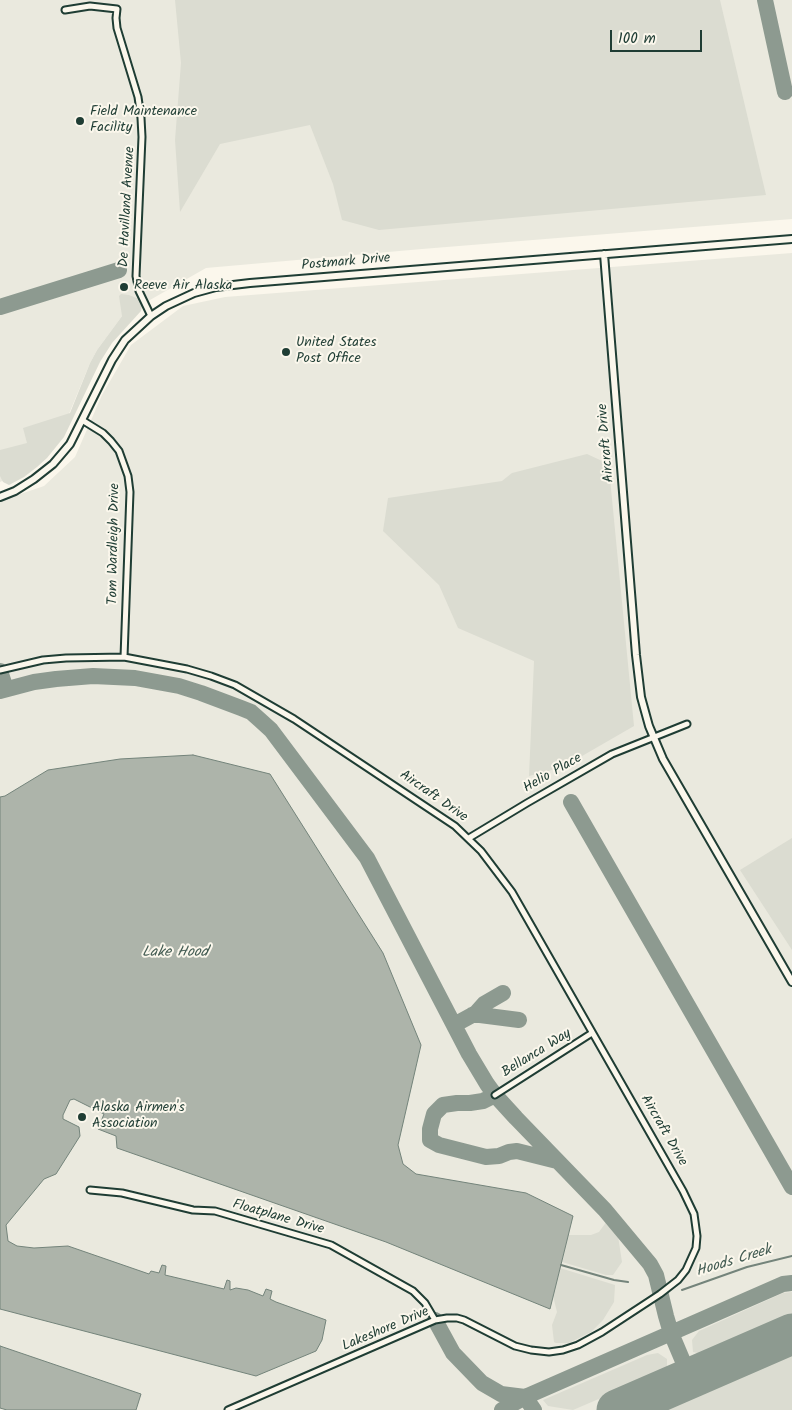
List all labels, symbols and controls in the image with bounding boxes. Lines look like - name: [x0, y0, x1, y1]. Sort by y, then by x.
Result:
- scale bar: [612, 20, 704, 52]
- text: 100 m: [618, 27, 656, 51]
- place label: Field Maintenance Facility: [90, 105, 197, 138]
- marker: Field Maintenance Facility: [74, 115, 86, 127]
- street label: De Havilland Avenue: [116, 146, 140, 268]
- street label: Postmark Drive: [301, 251, 391, 275]
- place label: Reeve Air Alaska: [134, 279, 232, 295]
- marker: Reeve Air Alaska: [118, 281, 130, 293]
- place label: United States Post Office: [296, 336, 377, 368]
- marker: United States Post Office: [280, 346, 292, 358]
- street label: Aircraft Drive: [595, 403, 619, 483]
- street label: Tom Wardleigh Drive: [106, 483, 124, 605]
- street label: Helio Place: [521, 751, 585, 797]
- street label: Aircraft Drive: [396, 767, 470, 827]
- water label: Lake Hood: [142, 944, 208, 962]
- street label: Bellanca Way: [499, 1026, 575, 1082]
- street label: Aircraft Drive: [636, 1092, 690, 1170]
- place label: Alaska Airmen's Association: [92, 1101, 185, 1134]
- marker: Alaska Airmen's Association: [76, 1111, 88, 1123]
- street label: Floatplane Drive: [230, 1197, 326, 1239]
- water label: Hoods Creek: [694, 1242, 774, 1282]
- street label: Lakeshore Drive: [340, 1304, 432, 1356]

